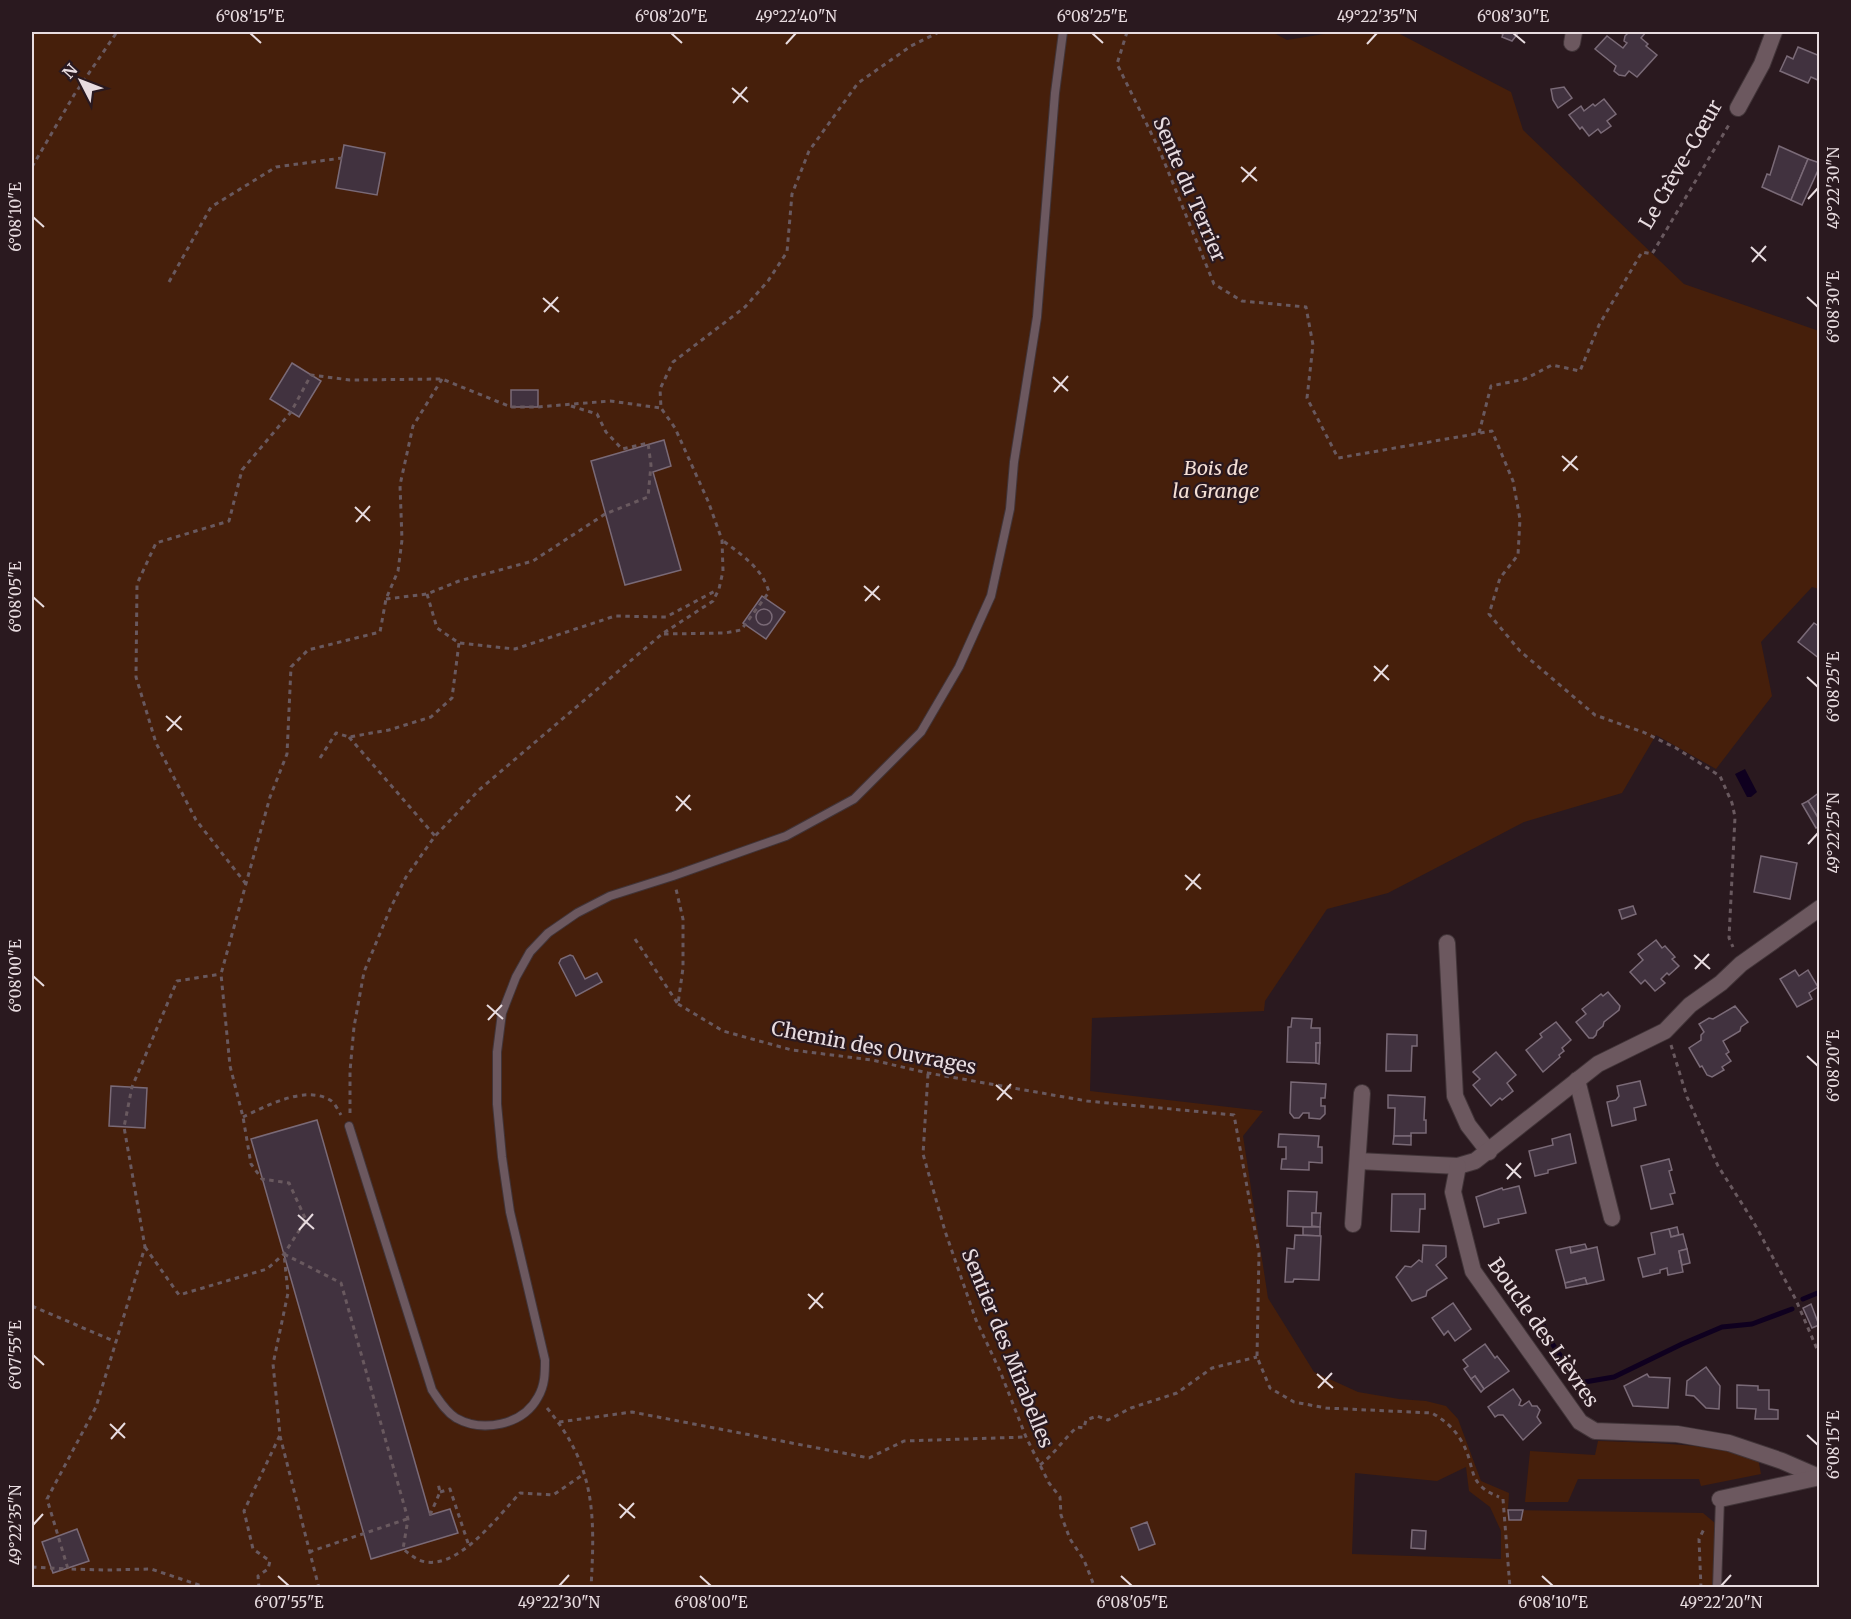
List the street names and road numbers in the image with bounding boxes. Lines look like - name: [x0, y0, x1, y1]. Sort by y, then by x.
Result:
- street label: Le Crève-Cœur: [1633, 95, 1727, 233]
- street label: Sente du Terrier: [1148, 113, 1232, 265]
- street label: Chemin des Ouvrages: [769, 1015, 979, 1079]
- street label: Sentier des Mirabelles: [957, 1245, 1059, 1451]
- street label: Boucle des Lièvres: [1483, 1253, 1605, 1411]

